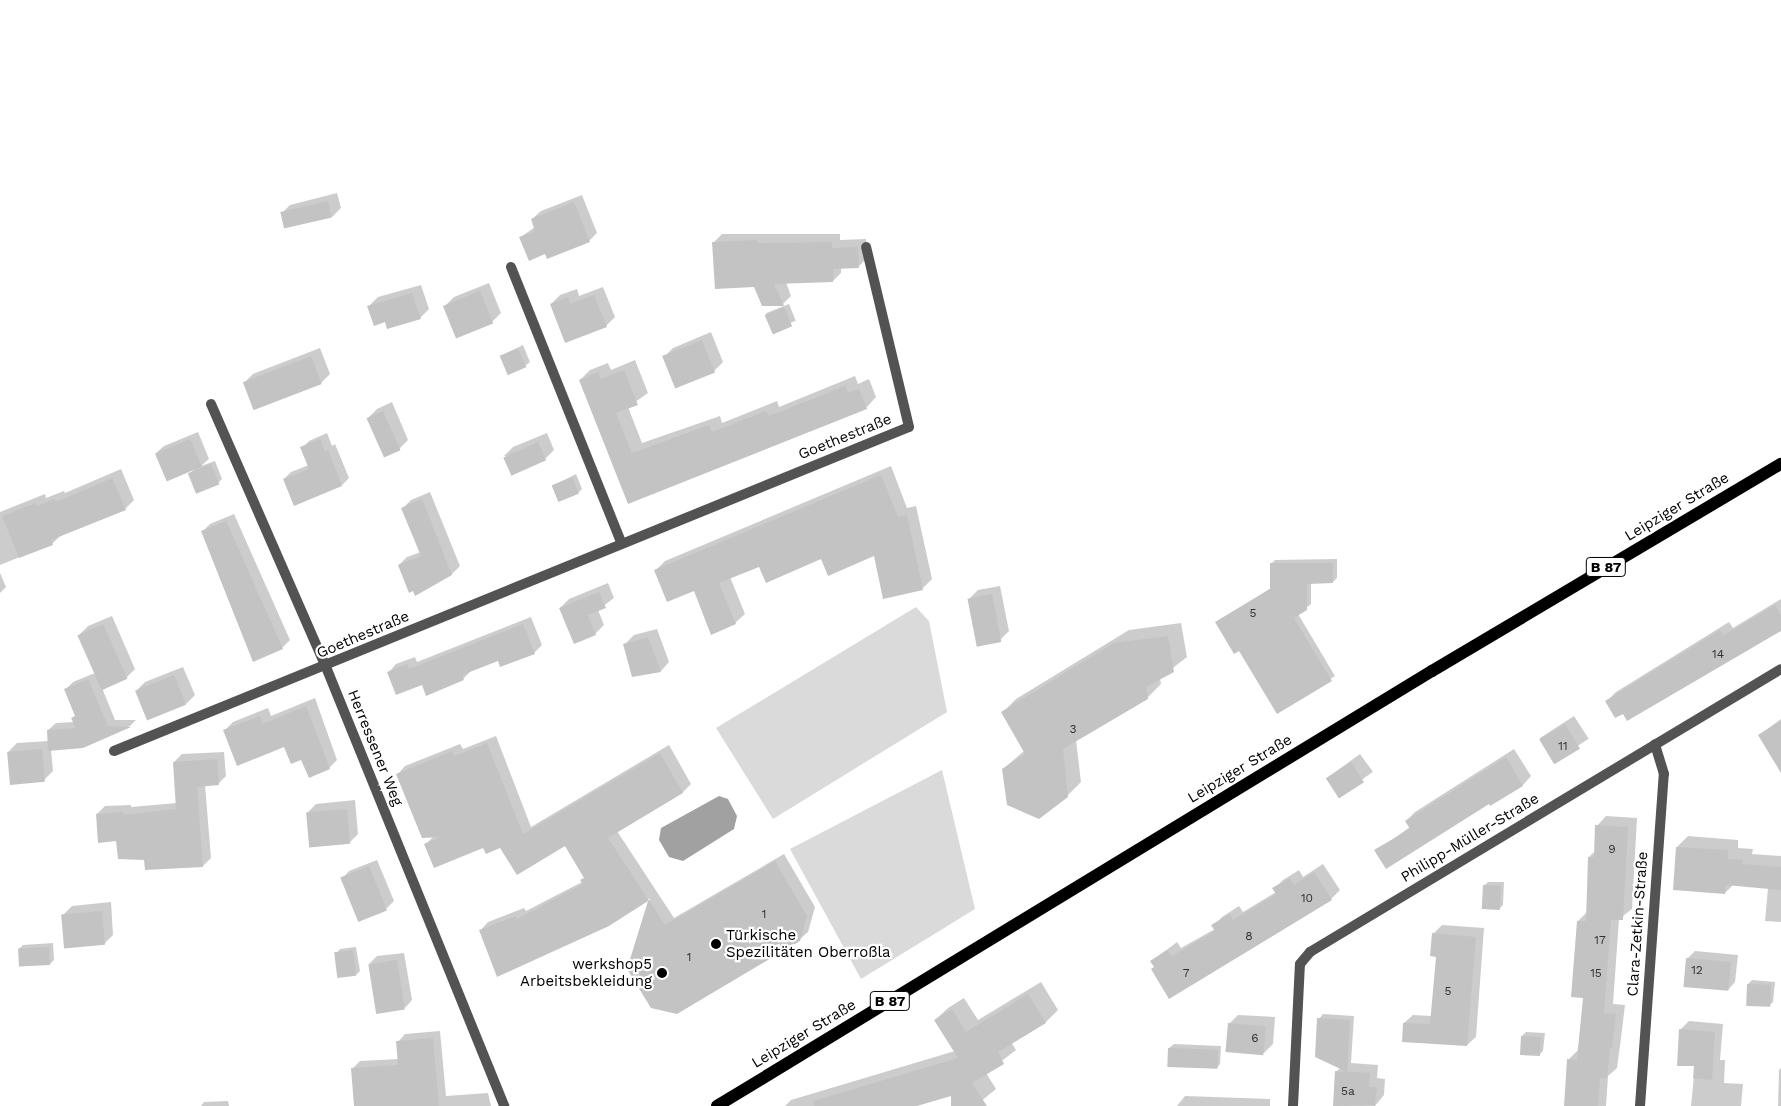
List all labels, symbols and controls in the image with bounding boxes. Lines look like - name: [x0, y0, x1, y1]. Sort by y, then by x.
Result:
- street label: Goethestraße: [796, 410, 894, 464]
- street label: Leipziger Straße: [1621, 469, 1733, 545]
- road number: B 87: [1585, 556, 1627, 578]
- street label: Goethestraße: [314, 607, 412, 663]
- house number: 5: [1250, 607, 1256, 621]
- house number: 14: [1712, 648, 1724, 662]
- street label: Herressener Weg: [343, 687, 407, 809]
- house number: 3: [1070, 723, 1076, 737]
- street label: Leipziger Straße: [1184, 731, 1296, 807]
- house number: 11: [1558, 740, 1568, 754]
- street label: Philipp-Müller-Straße: [1398, 790, 1542, 886]
- house number: 9: [1608, 843, 1616, 857]
- street label: Clara-Zetkin-Straße: [1624, 851, 1652, 997]
- house number: 10: [1301, 892, 1313, 906]
- house number: 1: [762, 908, 766, 922]
- place label: Türkische Spezilitäten Oberroßla: [726, 926, 891, 961]
- house number: 8: [1245, 930, 1253, 944]
- house number: 17: [1594, 934, 1606, 948]
- marker: Türkische Spezilitäten Oberroßla: [710, 938, 722, 950]
- house number: 1: [687, 951, 691, 965]
- place label: werkshop5 Arbeitsbekleidung: [520, 955, 652, 990]
- house number: 12: [1691, 964, 1703, 978]
- marker: werkshop5 Arbeitsbekleidung: [656, 967, 668, 979]
- house number: 7: [1183, 967, 1189, 981]
- house number: 15: [1590, 967, 1602, 981]
- house number: 5: [1445, 985, 1451, 999]
- road number: B 87: [869, 989, 911, 1012]
- street label: Leipziger Straße: [748, 996, 860, 1072]
- house number: 6: [1251, 1032, 1259, 1046]
- house number: 5a: [1341, 1085, 1355, 1099]

